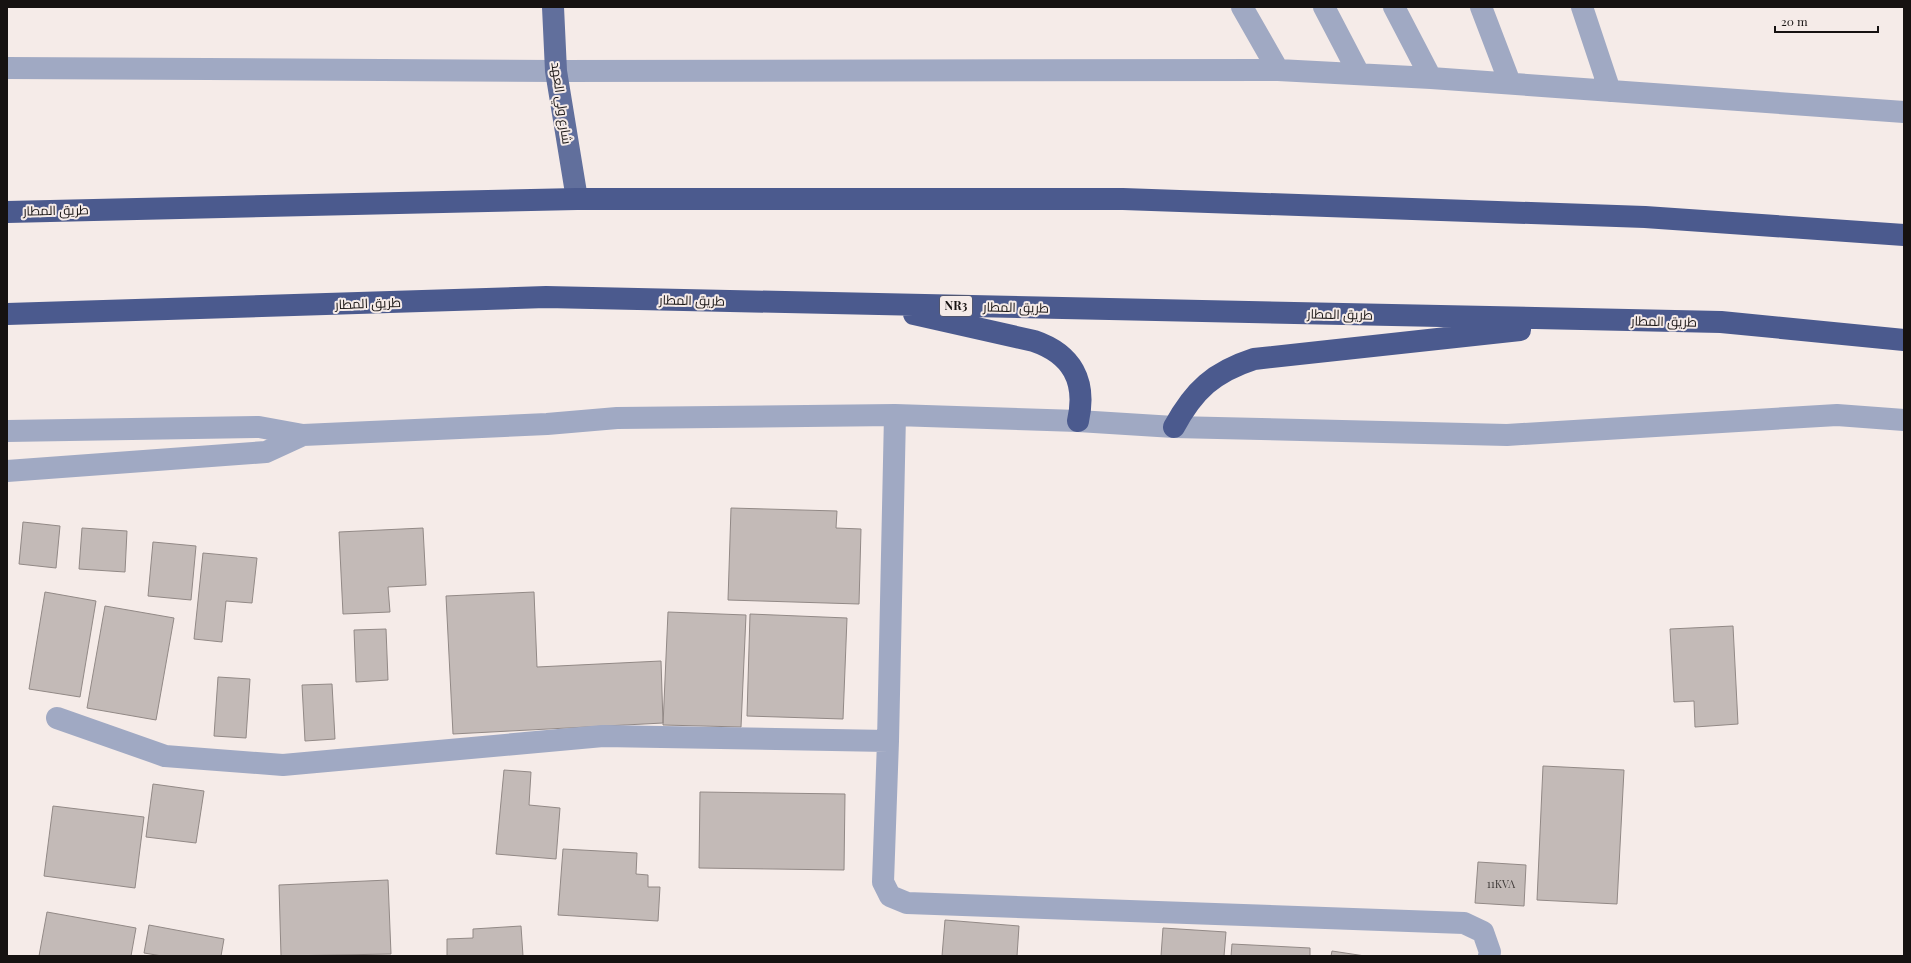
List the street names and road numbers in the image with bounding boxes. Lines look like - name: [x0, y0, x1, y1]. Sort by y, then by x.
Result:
- street label: شارع ولي العهد: [545, 61, 577, 146]
- street label: طريق المطار: [22, 200, 89, 219]
- street label: طريق المطار: [658, 290, 725, 309]
- street label: طريق المطار: [334, 293, 401, 312]
- road number: NR3: [940, 296, 972, 316]
- street label: طريق المطار: [982, 297, 1049, 316]
- street label: طريق المطار: [1306, 304, 1373, 323]
- street label: طريق المطار: [1630, 311, 1697, 330]

